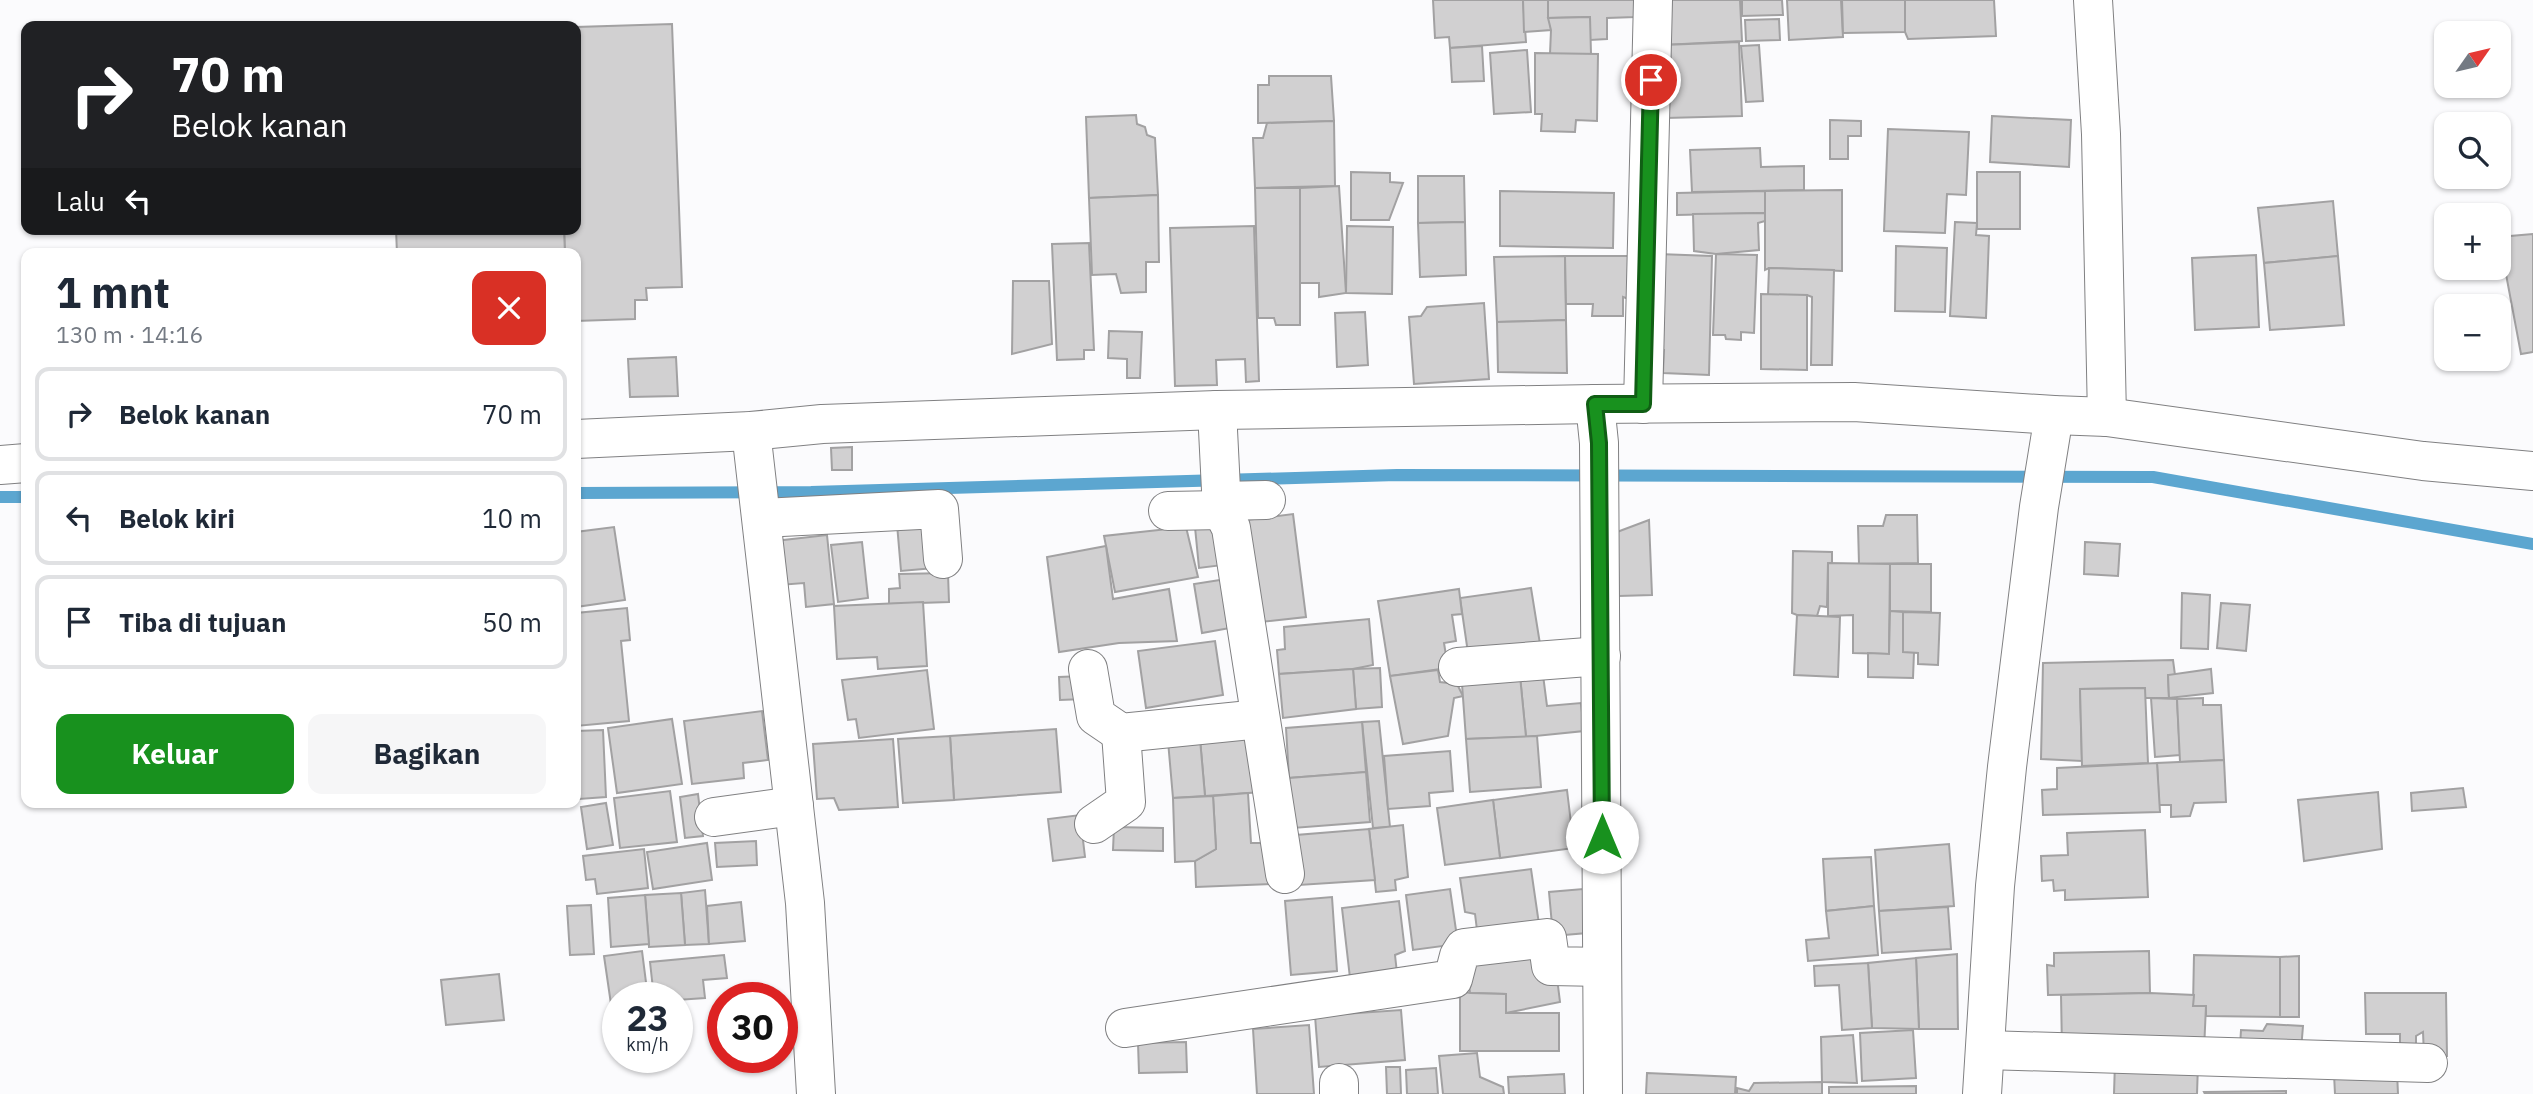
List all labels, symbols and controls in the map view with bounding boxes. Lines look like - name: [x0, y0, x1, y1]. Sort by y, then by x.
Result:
- north arrow: [2434, 21, 2511, 98]
- map controls: [2434, 21, 2511, 371]
- text: 70 m: [171, 42, 285, 105]
- icon: right: [56, 49, 147, 140]
- pin: [1621, 50, 1681, 110]
- icon: arrive: [1632, 61, 1670, 99]
- text: Belok kanan: [171, 104, 348, 146]
- button: search: [2434, 112, 2511, 189]
- icon: left: [119, 182, 157, 220]
- text: Lalu: [56, 184, 105, 218]
- button: +: [2434, 203, 2511, 280]
- text: 1 mnt: [56, 265, 170, 320]
- button: close: [472, 271, 546, 345]
- button: −: [2434, 294, 2511, 371]
- text: 130 m · 14:16: [56, 319, 203, 349]
- icon: right: [60, 395, 98, 433]
- text: Belok kanan: [119, 397, 270, 431]
- text: 70 m: [482, 397, 542, 431]
- icon: left: [60, 499, 98, 537]
- text: Belok kiri: [119, 501, 235, 535]
- text: 10 m: [482, 501, 542, 535]
- icon: arrive: [60, 603, 98, 641]
- text: Tiba di tujuan: [119, 605, 286, 639]
- text: 50 m: [482, 605, 542, 639]
- button: Keluar: [56, 714, 294, 794]
- button: Bagikan: [308, 714, 546, 794]
- position arrow: [1565, 800, 1639, 874]
- speed limit sign: 30: [707, 982, 798, 1073]
- text: 23: [626, 995, 669, 1041]
- text: km/h: [626, 1033, 669, 1056]

